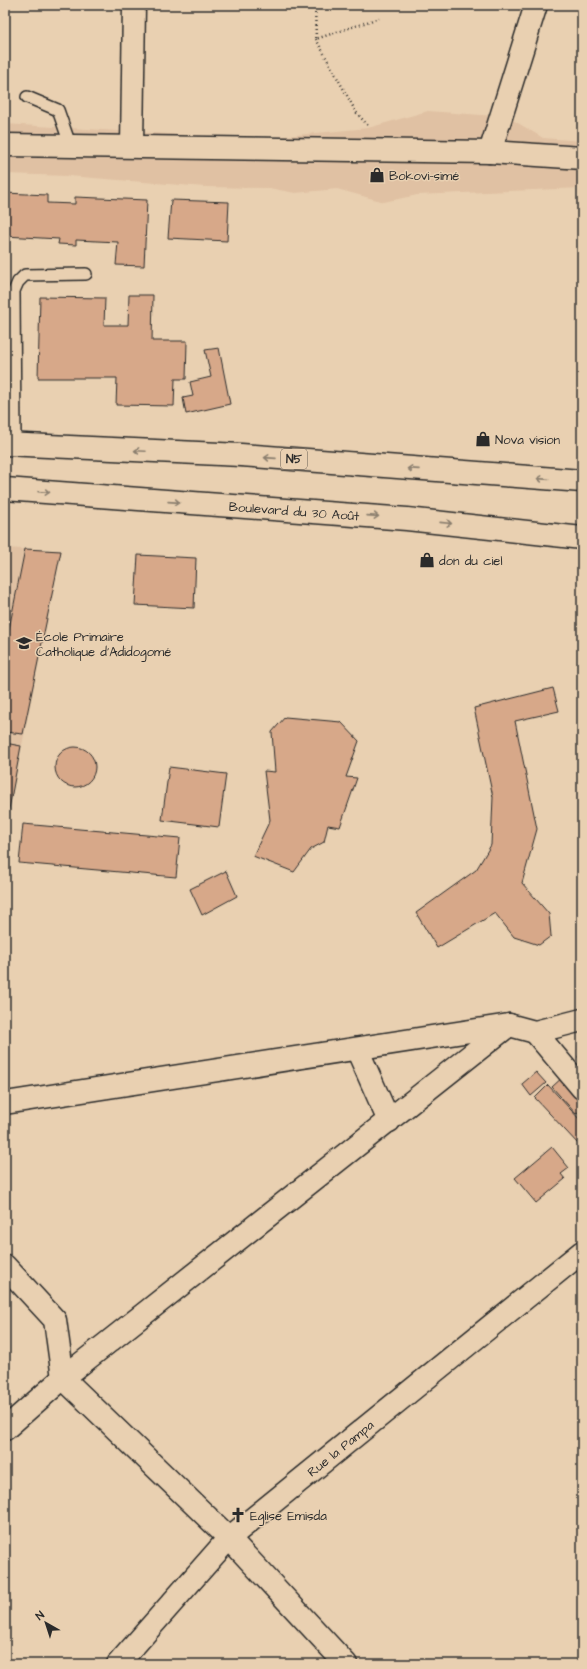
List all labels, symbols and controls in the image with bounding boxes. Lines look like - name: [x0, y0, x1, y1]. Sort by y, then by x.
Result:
- shop icon: Bokovi-simé: [368, 166, 386, 184]
- place label: Bokovi-simé: [389, 167, 459, 185]
- shop icon: Nova vision: [474, 430, 492, 448]
- place label: Nova vision: [495, 431, 561, 449]
- one-way arrow: [134, 447, 147, 454]
- road number: N5: [281, 449, 307, 469]
- one-way arrow: [264, 454, 277, 461]
- one-way arrow: [407, 465, 420, 472]
- one-way arrow: [537, 475, 550, 482]
- one-way arrow: [37, 489, 50, 496]
- one-way arrow: [167, 498, 180, 505]
- street label: Boulevard du 30 Août: [228, 498, 361, 525]
- one-way arrow: [366, 513, 379, 520]
- one-way arrow: [439, 519, 452, 527]
- shop icon: don du ciel: [418, 551, 436, 569]
- place label: don du ciel: [439, 552, 502, 570]
- place label: École Primaire Catholique d'Adidogomé: [36, 628, 171, 662]
- school or university icon: École Primaire Catholique d'Adidogomé: [15, 634, 33, 652]
- street label: Rue la Pampa: [304, 1416, 378, 1481]
- church icon: Eglise Emisda: [229, 1506, 247, 1524]
- place label: Eglise Emisda: [250, 1507, 327, 1526]
- north arrow: [26, 1603, 66, 1643]
- text: N: [33, 1608, 47, 1624]

